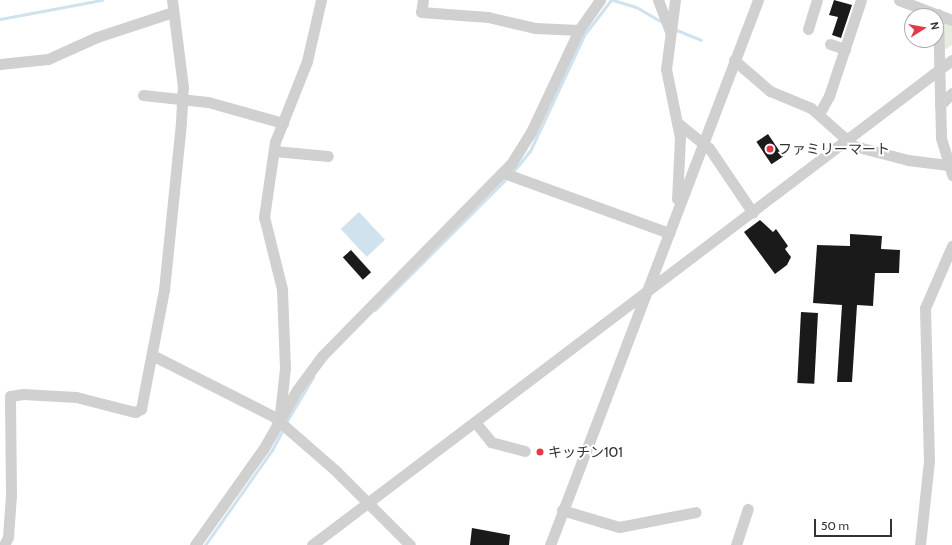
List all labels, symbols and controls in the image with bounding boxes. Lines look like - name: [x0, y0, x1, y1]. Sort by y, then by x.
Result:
- north arrow: [904, 8, 944, 48]
- text: N: [927, 21, 942, 31]
- place label: ファミリーマート: [778, 141, 890, 157]
- marker: ファミリーマート: [765, 144, 775, 154]
- place label: キッチン101: [548, 444, 623, 460]
- marker: キッチン101: [535, 447, 545, 457]
- scale bar: [816, 511, 894, 537]
- text: 50 m: [821, 518, 849, 533]

